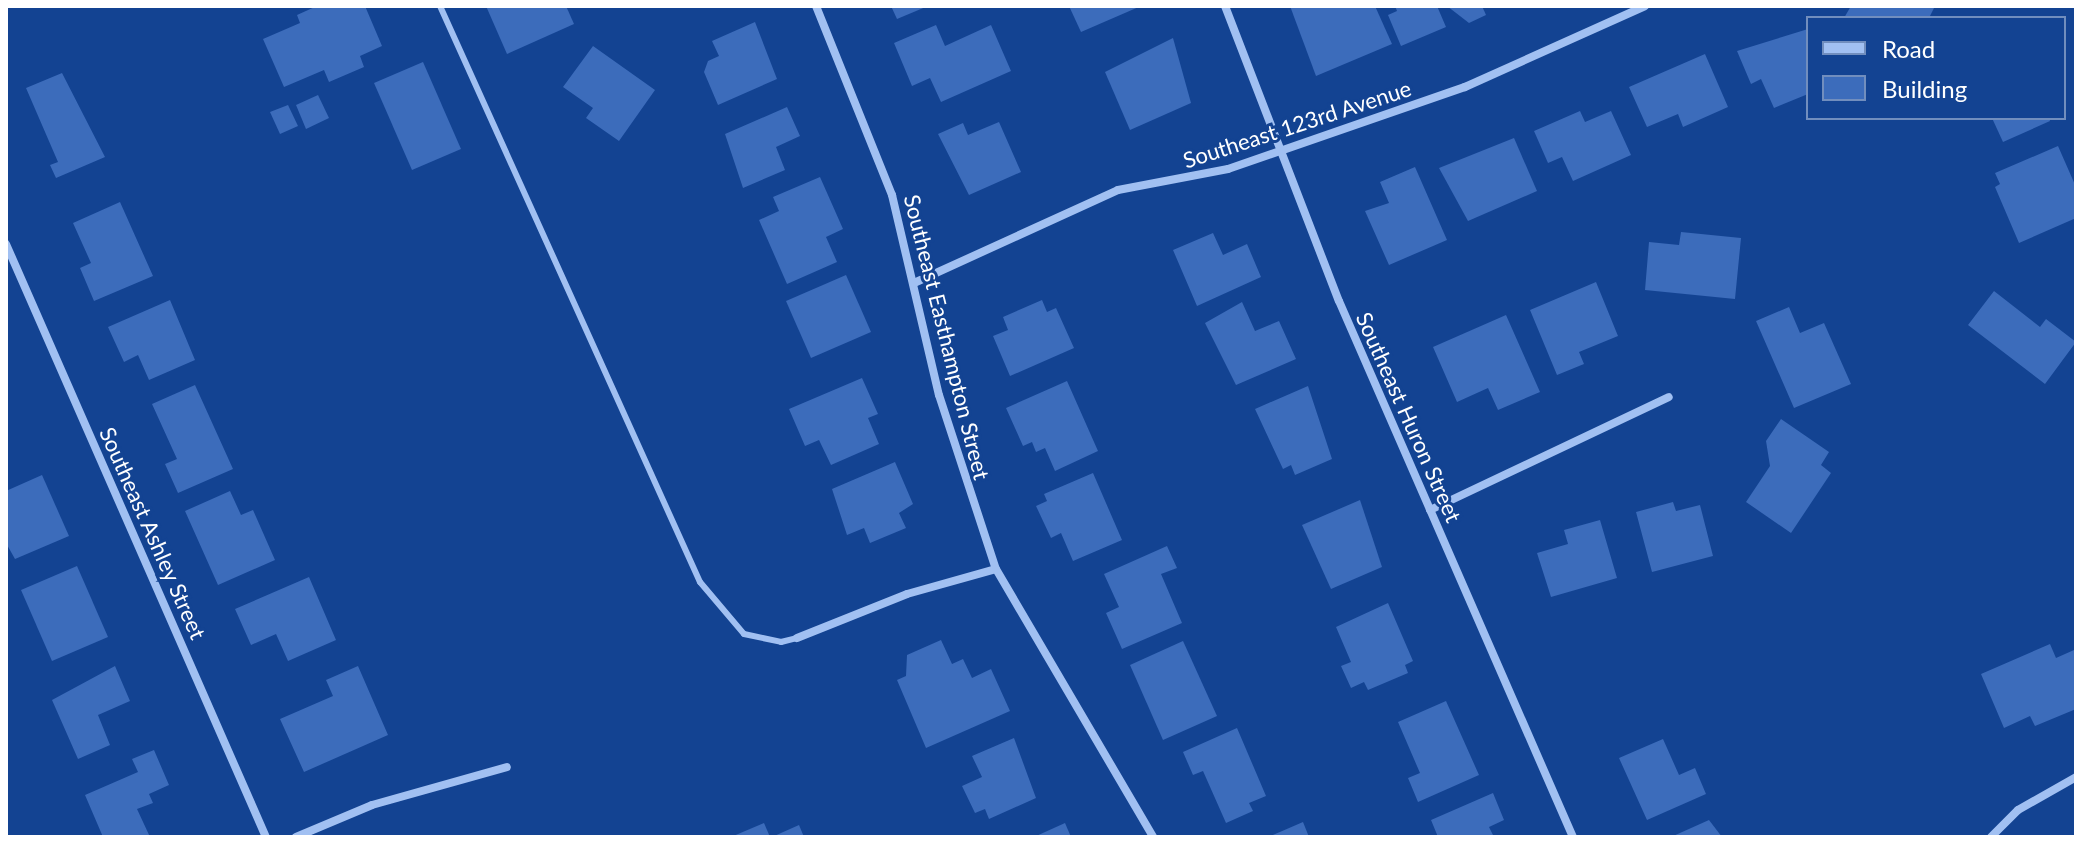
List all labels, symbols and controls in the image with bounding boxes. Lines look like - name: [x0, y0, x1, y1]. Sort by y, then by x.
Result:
- legend: [1806, 16, 2066, 120]
- text: Road: [1882, 34, 1935, 63]
- text: Building: [1882, 74, 1967, 103]
- street label: Southeast 123rd Avenue: [1179, 75, 1415, 173]
- street label: Southeast Easthampton Street: [899, 192, 995, 482]
- street label: Southeast Huron Street: [1351, 308, 1467, 526]
- street label: Southeast Ashley Street: [94, 422, 212, 644]

